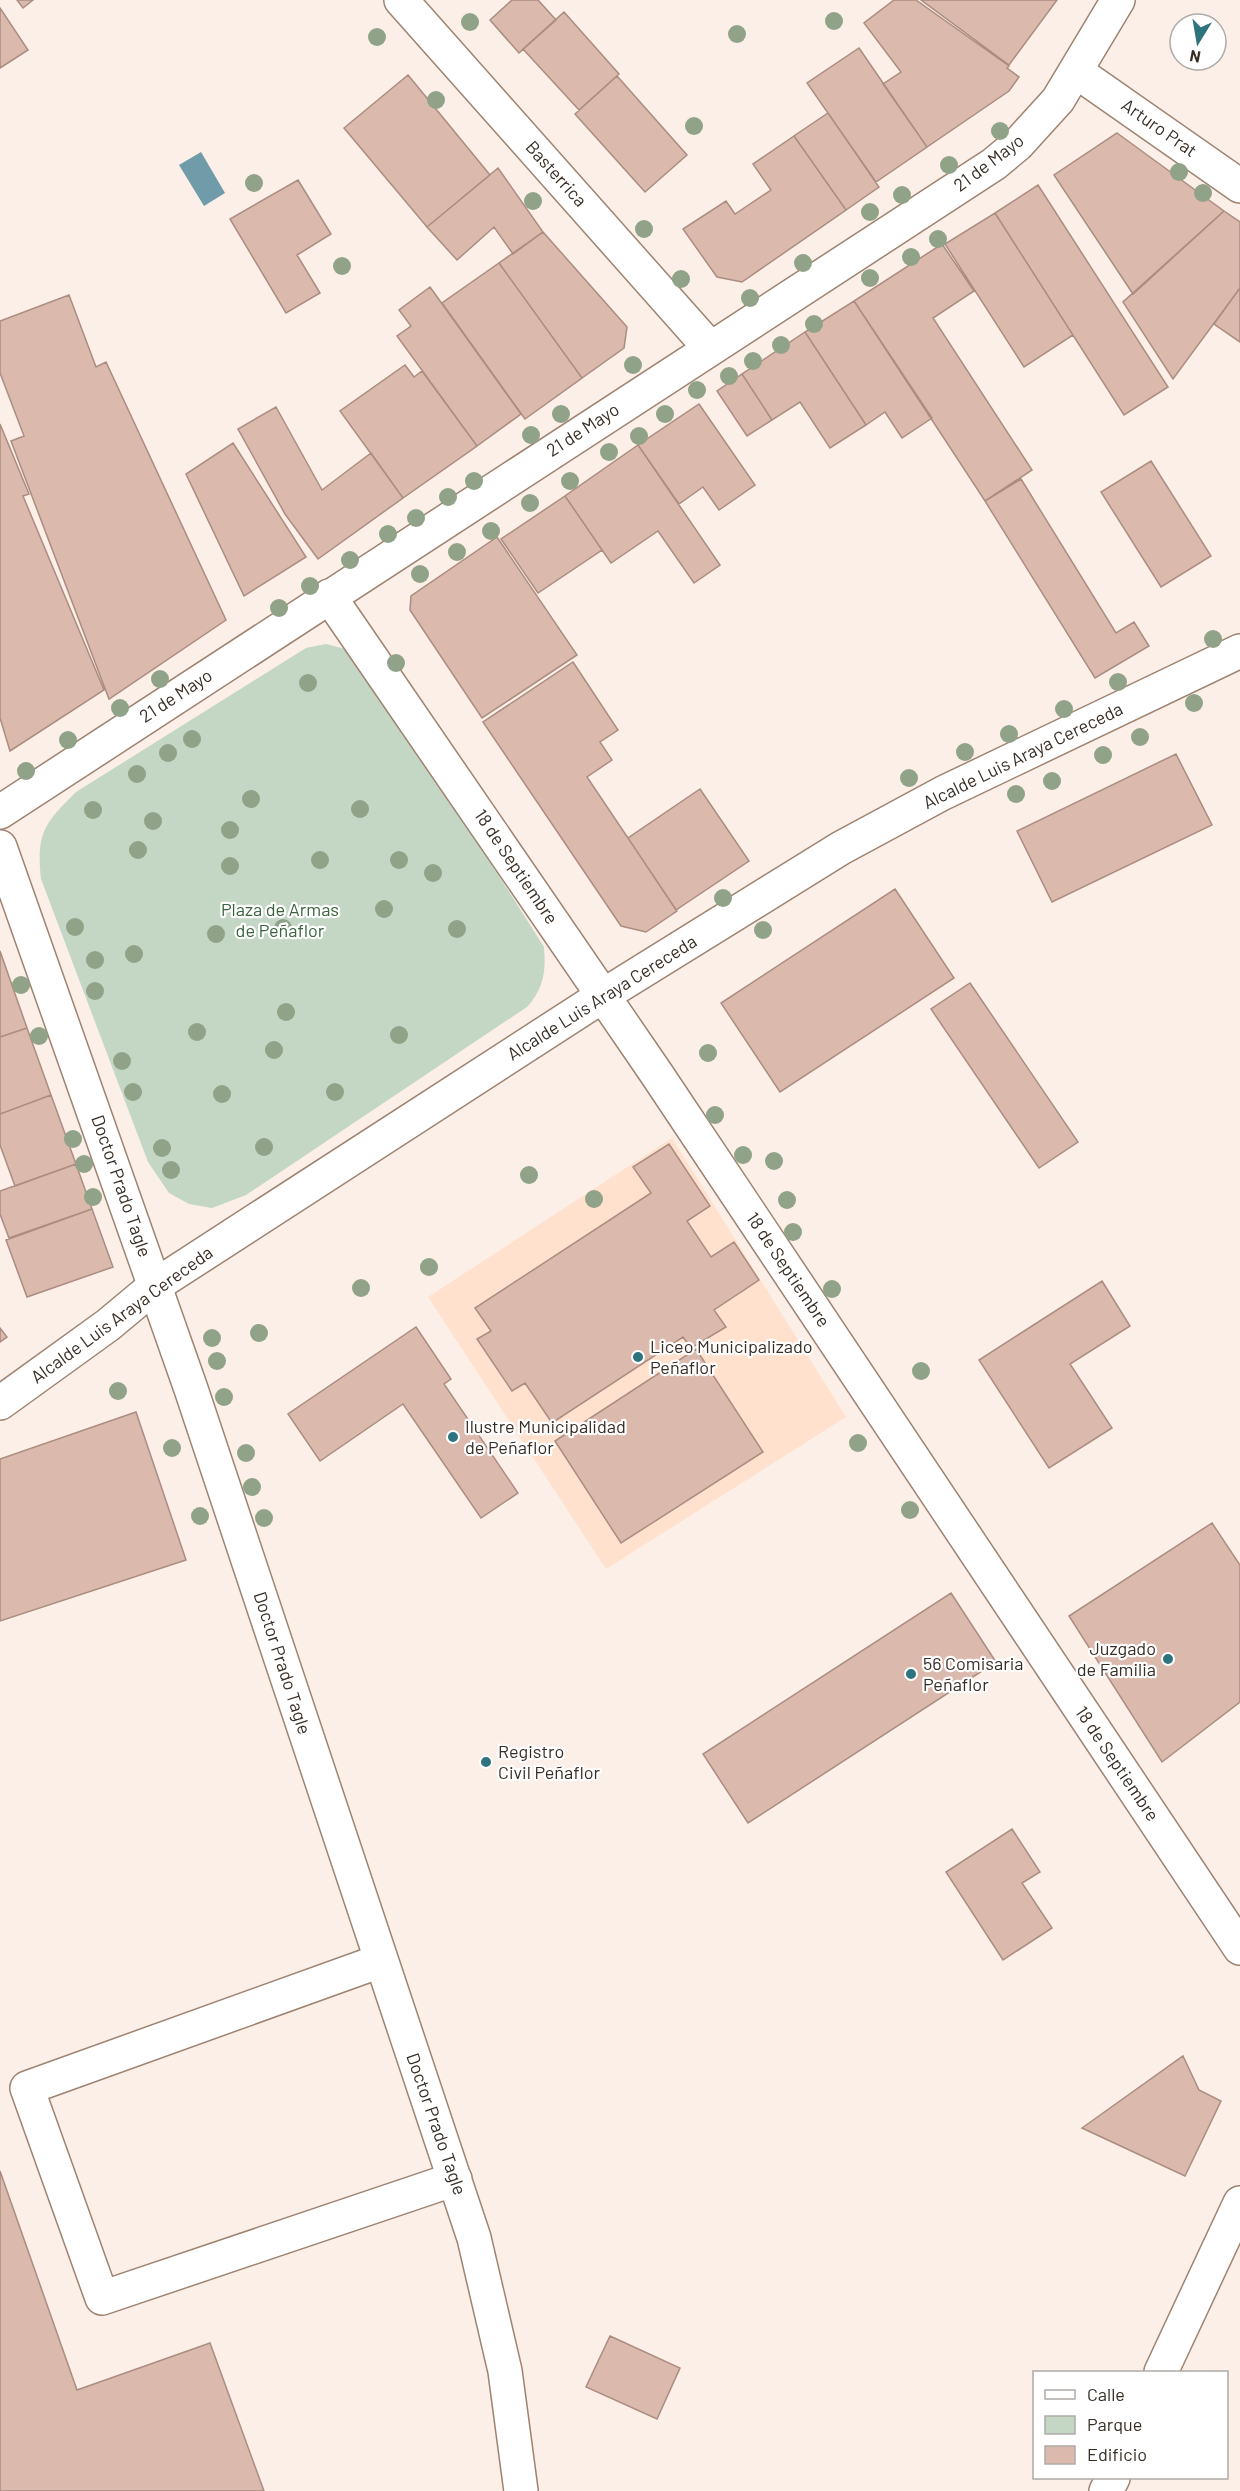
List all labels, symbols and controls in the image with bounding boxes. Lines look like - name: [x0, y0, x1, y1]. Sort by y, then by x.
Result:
- north arrow: [1168, 12, 1228, 72]
- text: N: [1188, 47, 1202, 68]
- street label: Arturo Prat: [1118, 93, 1201, 161]
- street label: 21 de Mayo: [949, 129, 1028, 196]
- street label: Basterrica: [521, 136, 592, 211]
- street label: 21 de Mayo: [542, 398, 623, 461]
- street label: 21 de Mayo: [135, 664, 216, 727]
- street label: Alcalde Luis Araya Cereceda: [919, 697, 1126, 813]
- street label: 18 de Septiembre: [470, 805, 563, 928]
- park label: Plaza de Armas de Peñaflor: [221, 898, 339, 941]
- street label: Alcalde Luis Araya Cereceda: [503, 930, 700, 1065]
- street label: Doctor Prado Tagle: [87, 1112, 157, 1260]
- street label: 18 de Septiembre: [742, 1208, 835, 1331]
- street label: Alcalde Luis Araya Cereceda: [26, 1241, 217, 1388]
- place label: Liceo Municipalizado Peñaflor: [650, 1335, 813, 1378]
- marker: Liceo Municipalizado Peñaflor: [631, 1350, 645, 1364]
- place label: Ilustre Municipalidad de Peñaflor: [465, 1415, 626, 1458]
- marker: Ilustre Municipalidad de Peñaflor: [446, 1430, 460, 1444]
- street label: Doctor Prado Tagle: [250, 1589, 316, 1737]
- place label: Juzgado de Familia: [1077, 1637, 1156, 1680]
- place label: 56 Comisaria Peñaflor: [923, 1652, 1024, 1695]
- marker: Juzgado de Familia: [1161, 1652, 1175, 1666]
- marker: 56 Comisaria Peñaflor: [904, 1667, 918, 1681]
- street label: 18 de Septiembre: [1071, 1702, 1164, 1825]
- place label: Registro Civil Peñaflor: [498, 1740, 601, 1783]
- marker: Registro Civil Peñaflor: [479, 1755, 493, 1769]
- street label: Doctor Prado Tagle: [402, 2050, 472, 2198]
- legend: [1033, 2371, 1228, 2479]
- text: Calle: [1087, 2383, 1125, 2405]
- text: Parque: [1087, 2413, 1142, 2435]
- text: Edificio: [1087, 2443, 1147, 2465]

